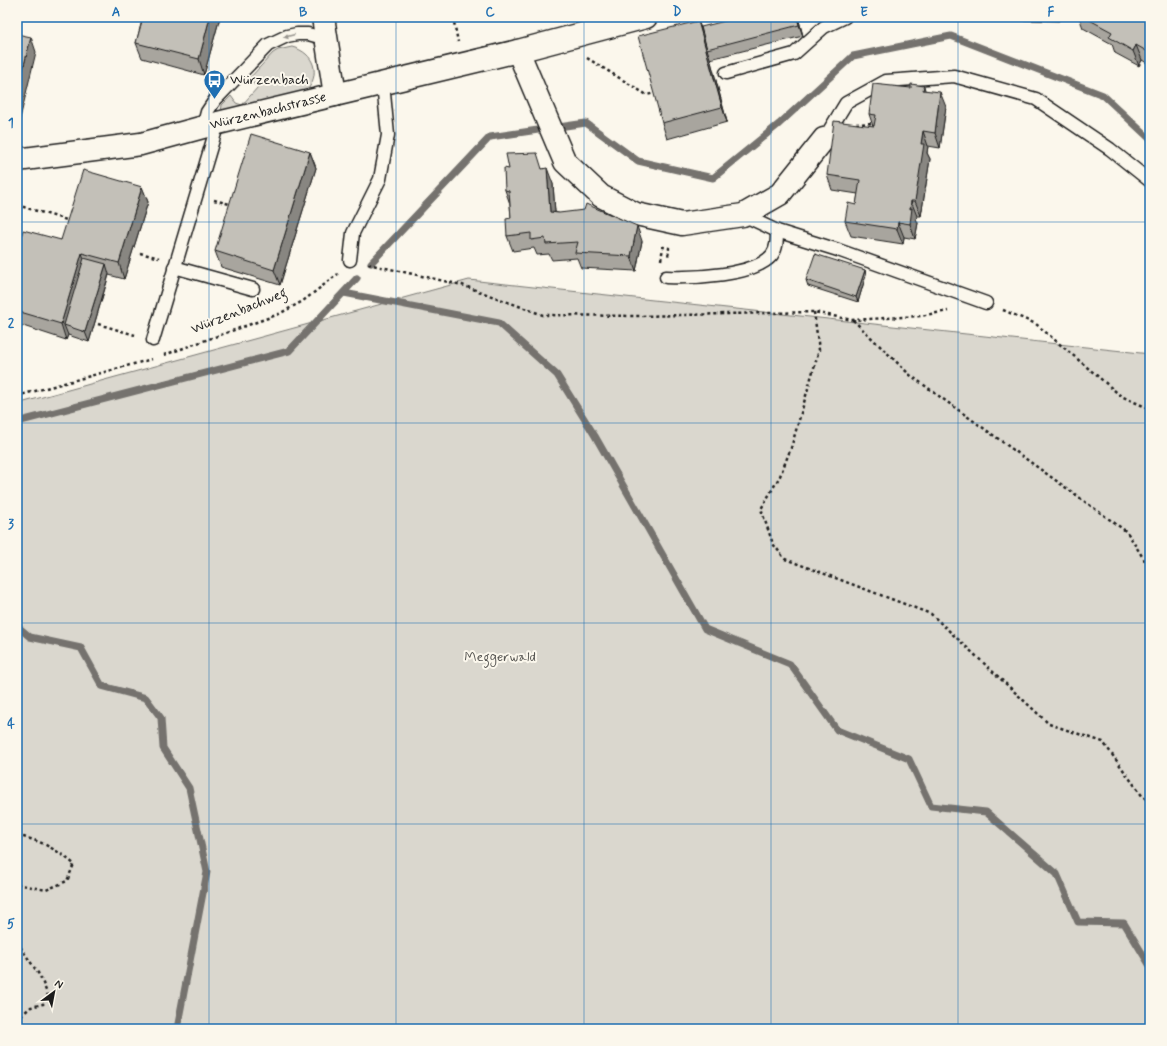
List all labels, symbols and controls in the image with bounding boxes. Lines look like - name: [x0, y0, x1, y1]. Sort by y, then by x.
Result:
- text: A: [112, 4, 120, 21]
- text: B: [299, 4, 308, 21]
- text: C: [485, 4, 495, 21]
- text: D: [673, 4, 682, 21]
- text: E: [860, 4, 868, 21]
- text: F: [1048, 4, 1055, 21]
- one-way arrow: [283, 33, 296, 39]
- bus stop icon: Würzenbach: [202, 67, 228, 100]
- place label: Würzenbach: [230, 71, 309, 89]
- street label: Würzenbachstrasse: [208, 88, 328, 134]
- text: 1: [8, 115, 14, 132]
- street label: Würzenbachweg: [188, 284, 290, 340]
- text: 2: [8, 315, 15, 332]
- text: 3: [8, 516, 14, 533]
- park label: Meggerwald: [464, 648, 536, 668]
- text: 4: [7, 716, 15, 733]
- text: 5: [7, 916, 15, 933]
- north arrow: [34, 972, 74, 1012]
- text: N: [52, 976, 66, 992]

